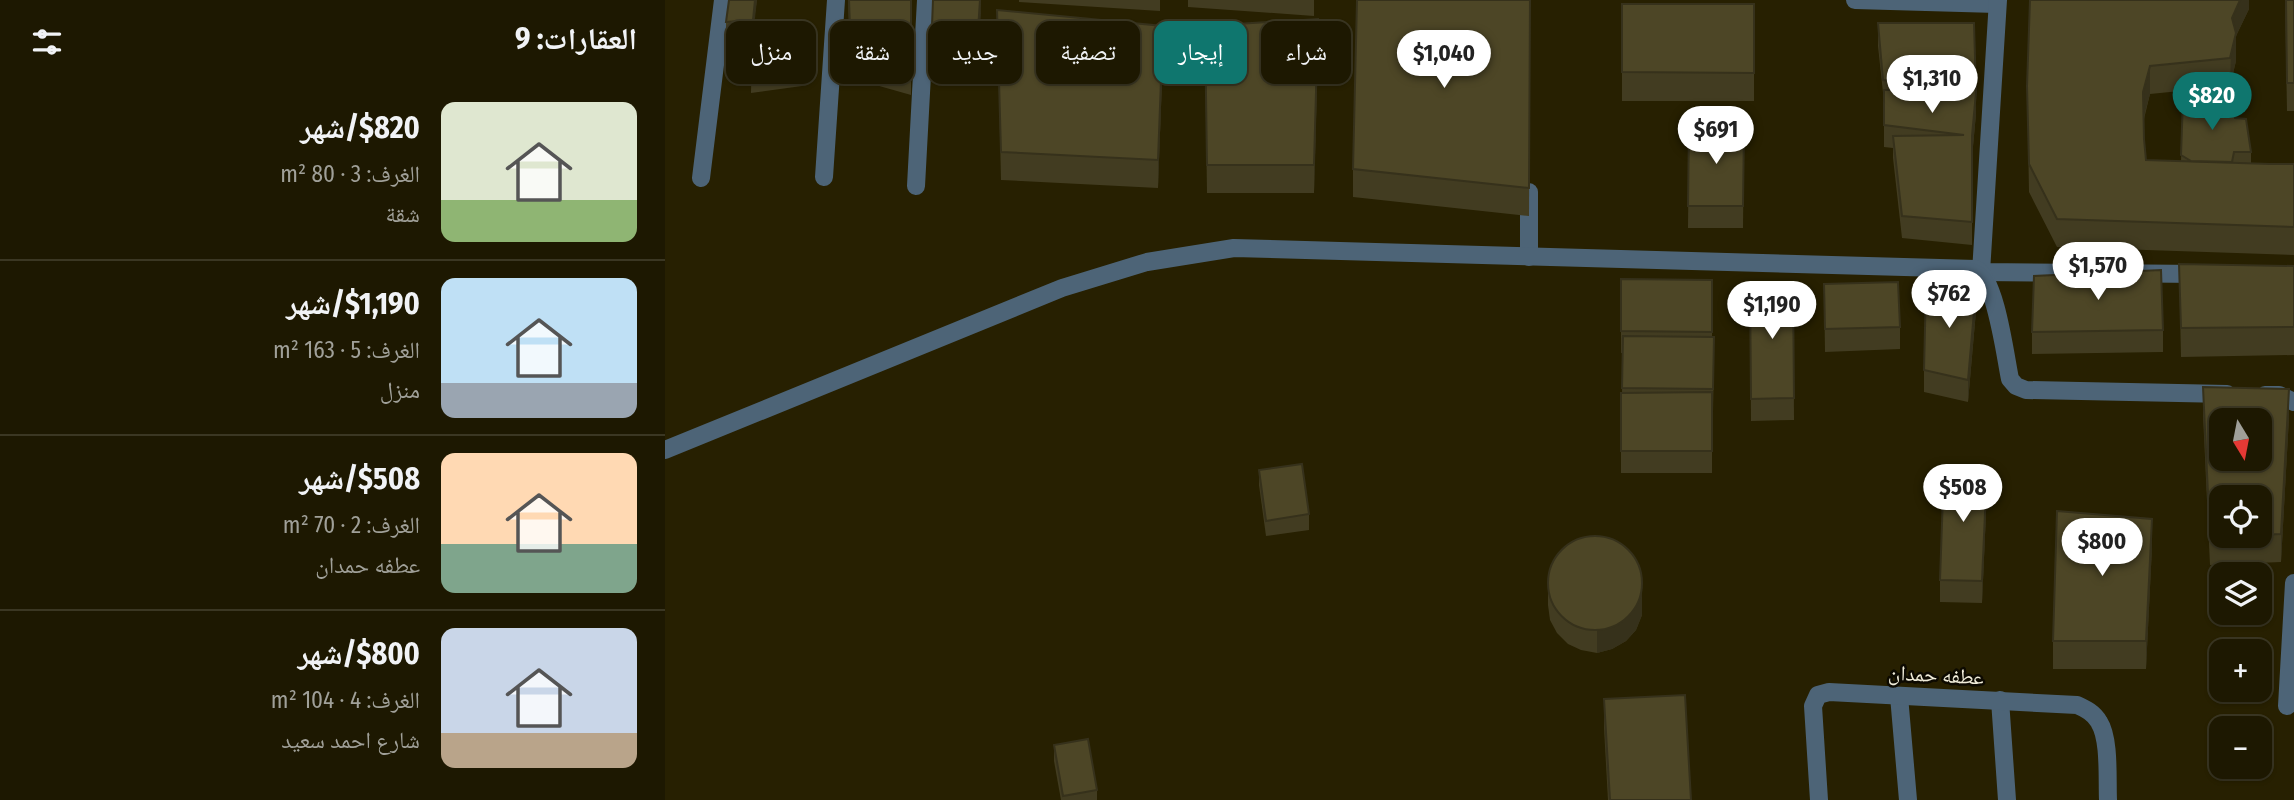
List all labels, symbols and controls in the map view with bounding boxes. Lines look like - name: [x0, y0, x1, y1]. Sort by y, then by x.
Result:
- text: العقارات: 9: [515, 21, 637, 57]
- chip: منزل: [726, 21, 816, 84]
- chip: شقة: [830, 21, 914, 84]
- chip: جديد: [928, 21, 1022, 84]
- chip: تصفية: [1036, 21, 1140, 84]
- chip: إيجار: [1154, 21, 1247, 84]
- chip: شراء: [1261, 21, 1351, 84]
- icon: filters: [28, 23, 66, 61]
- pin: $1,040: [1387, 31, 1501, 90]
- text: $1,040: [1413, 39, 1475, 67]
- pin: $1,310: [1875, 55, 1989, 115]
- text: $1,310: [1903, 64, 1961, 92]
- pin: $820: [2171, 72, 2253, 132]
- text: $820: [2189, 81, 2235, 109]
- pin: $691: [1675, 106, 1757, 166]
- text: $820/شهر: [300, 110, 420, 146]
- text: $691: [1694, 115, 1738, 143]
- icon: home: [497, 130, 581, 214]
- text: الغرف: 3 · 80 m²: [280, 160, 420, 188]
- text: شقة: [386, 200, 420, 228]
- pin: $1,570: [2041, 243, 2155, 302]
- text: $1,570: [2069, 251, 2127, 279]
- pin: $762: [1908, 270, 1990, 330]
- text: $762: [1928, 279, 1970, 307]
- pin: $1,190: [1715, 282, 1829, 341]
- text: $1,190/شهر: [286, 286, 420, 322]
- text: $1,190: [1743, 290, 1801, 318]
- icon: home: [497, 306, 581, 390]
- text: الغرف: 5 · 163 m²: [273, 336, 420, 364]
- text: منزل: [380, 376, 420, 404]
- north arrow: [2209, 408, 2271, 471]
- map controls: [2209, 408, 2272, 779]
- text: $508/شهر: [299, 461, 420, 497]
- pin: $508: [1922, 464, 2004, 524]
- text: $508: [1939, 473, 1987, 501]
- icon: home: [497, 481, 581, 565]
- button: locate: [2209, 485, 2272, 548]
- text: الغرف: 2 · 70 m²: [283, 511, 420, 539]
- pin: $800: [2061, 518, 2143, 578]
- text: $800: [2078, 527, 2126, 555]
- text: عطفه حمدان: [315, 551, 420, 579]
- button: layers: [2209, 562, 2272, 625]
- text: $800/شهر: [298, 636, 420, 672]
- button: +: [2209, 639, 2272, 702]
- icon: home: [497, 656, 581, 740]
- street label: عطفه حمدان: [1888, 660, 1985, 691]
- text: الغرف: 4 · 104 m²: [271, 686, 420, 714]
- button: −: [2209, 716, 2272, 779]
- text: شارع احمد سعيد: [281, 726, 420, 754]

